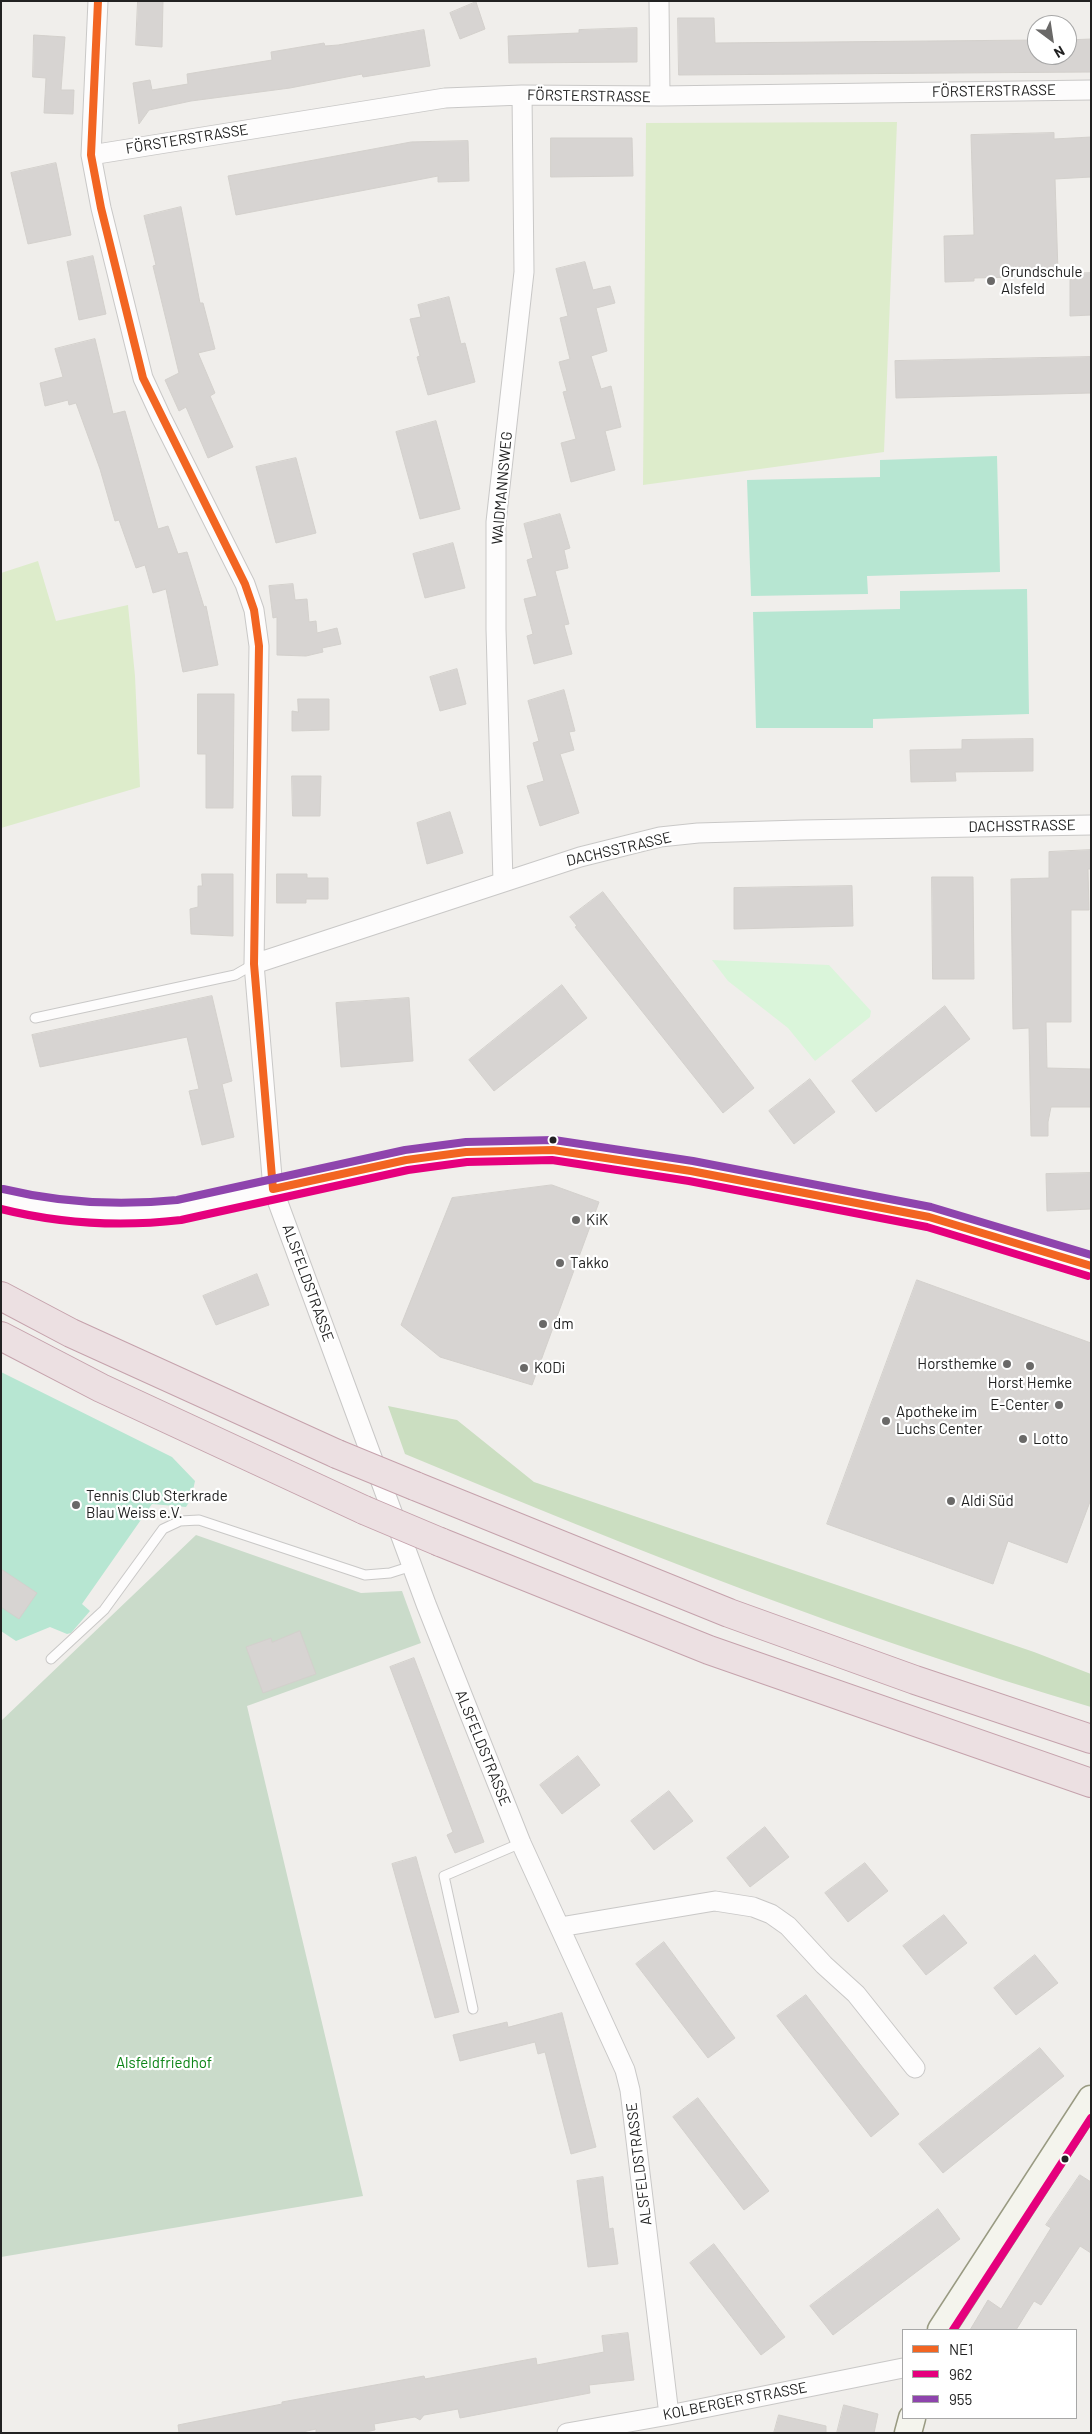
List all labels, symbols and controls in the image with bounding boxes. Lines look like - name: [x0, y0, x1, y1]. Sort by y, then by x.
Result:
- north arrow: [1027, 15, 1077, 65]
- text: N: [1051, 43, 1068, 62]
- street label: FÖRSTERSTRASSE: [932, 81, 1056, 101]
- street label: FÖRSTERSTRASSE: [527, 86, 651, 106]
- street label: FÖRSTERSTRASSE: [124, 120, 250, 158]
- place label: Grundschule Alsfeld: [1001, 263, 1082, 298]
- marker: Grundschule Alsfeld: [985, 275, 997, 287]
- street label: WAIDMANNSWEG: [488, 431, 516, 545]
- street label: DACHSSTRASSE: [968, 816, 1076, 836]
- street label: DACHSSTRASSE: [565, 828, 673, 870]
- unlabelled marker: [548, 1135, 558, 1145]
- place label: KiK: [586, 1211, 608, 1229]
- marker: KiK: [570, 1214, 582, 1226]
- street label: ALSFELDSTRASSE: [278, 1222, 338, 1344]
- place label: Takko: [570, 1254, 609, 1272]
- marker: Takko: [554, 1257, 566, 1269]
- place label: dm: [553, 1315, 574, 1333]
- marker: dm: [537, 1318, 549, 1330]
- place label: Horsthemke: [917, 1355, 997, 1373]
- marker: Horsthemke: [1001, 1358, 1013, 1370]
- place label: KODi: [534, 1359, 565, 1377]
- marker: Horst Hemke: [1024, 1360, 1036, 1372]
- marker: KODi: [518, 1362, 530, 1374]
- place label: Horst Hemke: [988, 1374, 1072, 1392]
- place label: E-Center: [990, 1396, 1049, 1414]
- marker: E-Center: [1053, 1399, 1065, 1411]
- place label: Apotheke im Luchs Center: [896, 1403, 983, 1438]
- marker: Apotheke im Luchs Center: [880, 1415, 892, 1427]
- place label: Lotto: [1033, 1430, 1068, 1448]
- marker: Lotto: [1017, 1433, 1029, 1445]
- place label: Tennis Club Sterkrade Blau Weiss e.V.: [86, 1487, 228, 1522]
- place label: Aldi Süd: [961, 1492, 1014, 1510]
- marker: Aldi Süd: [945, 1495, 957, 1507]
- marker: Tennis Club Sterkrade Blau Weiss e.V.: [70, 1499, 82, 1511]
- street label: ALSFELDSTRASSE: [451, 1687, 515, 1809]
- park label: Alsfeldfriedhof: [116, 2054, 212, 2072]
- street label: ALSFELDSTRASSE: [623, 2102, 655, 2226]
- unlabelled marker: [1060, 2154, 1070, 2164]
- legend: [902, 2329, 1077, 2419]
- text: NE1: [949, 2340, 973, 2358]
- text: 962: [949, 2365, 973, 2383]
- street label: KOLBERGER STRASSE: [661, 2378, 809, 2424]
- text: 955: [949, 2390, 972, 2408]

